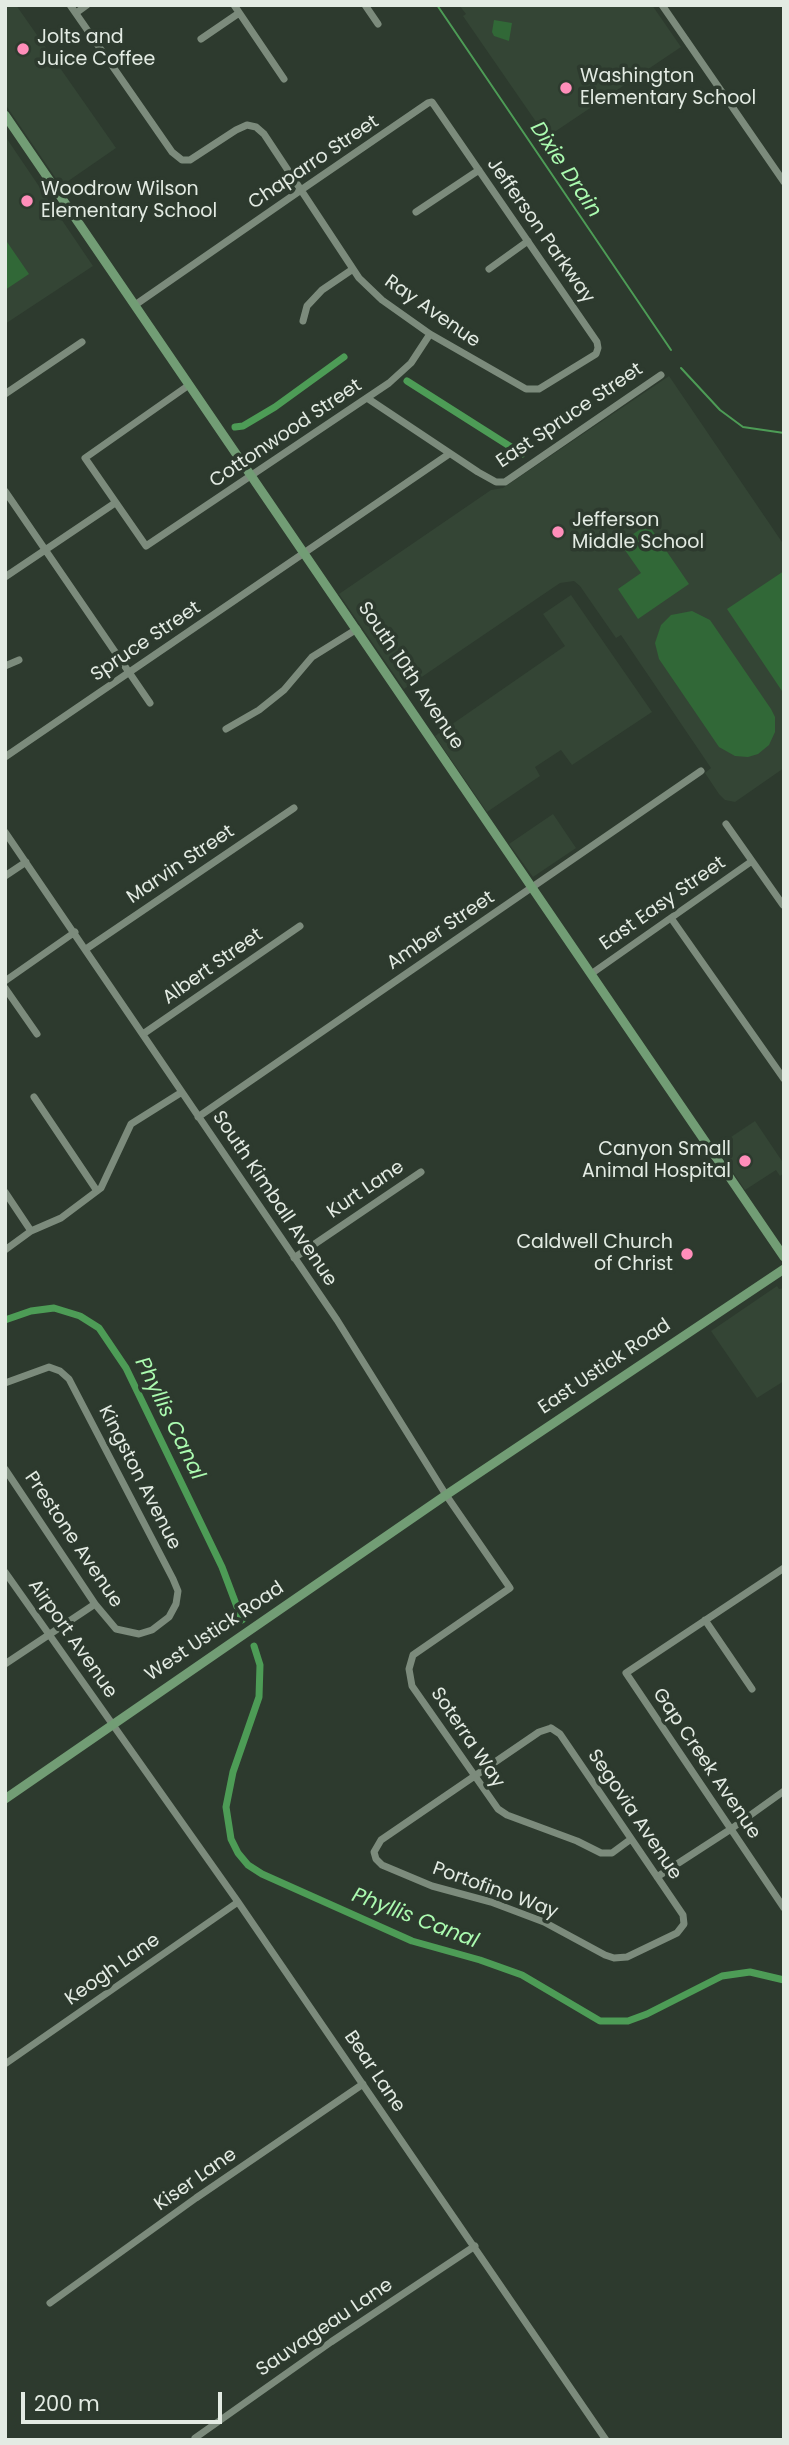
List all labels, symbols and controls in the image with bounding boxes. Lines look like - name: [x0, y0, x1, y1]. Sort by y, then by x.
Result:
- place label: Jolts and Juice Coffee: [37, 27, 155, 71]
- marker: Jolts and Juice Coffee: [15, 41, 31, 57]
- place label: Washington Elementary School: [580, 66, 756, 110]
- marker: Washington Elementary School: [558, 80, 574, 96]
- street label: Chaparro Street: [244, 111, 384, 215]
- water label: Dixie Drain: [524, 117, 606, 223]
- street label: Jefferson Parkway: [481, 154, 599, 308]
- place label: Woodrow Wilson Elementary School: [41, 179, 217, 223]
- marker: Woodrow Wilson Elementary School: [19, 193, 35, 209]
- street label: Ray Avenue: [380, 271, 484, 353]
- street label: East Spruce Street: [492, 359, 648, 473]
- street label: Cottonwood Street: [206, 375, 366, 493]
- place label: Jefferson Middle School: [572, 510, 704, 554]
- marker: Jefferson Middle School: [550, 524, 566, 540]
- street label: Spruce Street: [87, 597, 205, 687]
- street label: South 10th Avenue: [352, 598, 468, 754]
- street label: Marvin Street: [123, 821, 239, 909]
- street label: East Easy Street: [596, 852, 730, 956]
- street label: Amber Street: [383, 887, 499, 975]
- street label: Albert Street: [159, 924, 267, 1010]
- street label: South Kimball Avenue: [207, 1107, 341, 1291]
- place label: Canyon Small Animal Hospital: [582, 1139, 731, 1183]
- marker: Canyon Small Animal Hospital: [737, 1153, 753, 1169]
- street label: Kurt Lane: [323, 1156, 409, 1224]
- place label: Caldwell Church of Christ: [516, 1232, 673, 1276]
- marker: Caldwell Church of Christ: [679, 1246, 695, 1262]
- street label: East Ustick Road: [535, 1314, 675, 1420]
- water label: Phyllis Canal: [128, 1354, 210, 1484]
- street label: Kingston Avenue: [93, 1402, 185, 1554]
- street label: Prestone Avenue: [19, 1468, 127, 1612]
- street label: Airport Avenue: [23, 1575, 121, 1703]
- street label: West Ustick Road: [141, 1577, 289, 1687]
- street label: Soterra Way: [425, 1683, 509, 1793]
- street label: Gap Creek Avenue: [647, 1684, 765, 1844]
- street label: Segovia Avenue: [582, 1745, 686, 1885]
- street label: Portofino Way: [429, 1858, 561, 1924]
- water label: Phyllis Canal: [348, 1883, 482, 1955]
- street label: Keogh Lane: [61, 1929, 165, 2011]
- street label: Bear Lane: [338, 2027, 410, 2117]
- street label: Kiser Lane: [151, 2143, 241, 2217]
- street label: Sauvageau Lane: [253, 2274, 397, 2382]
- scale bar: [24, 2378, 226, 2422]
- text: 200 m: [34, 2389, 100, 2418]

